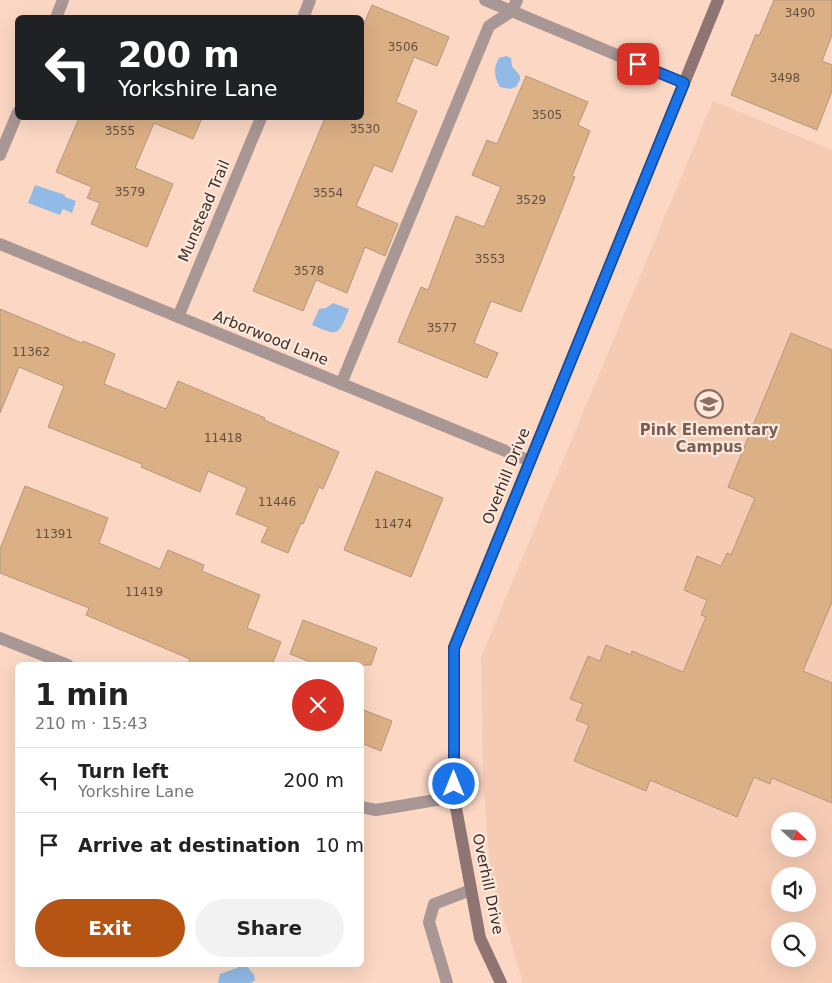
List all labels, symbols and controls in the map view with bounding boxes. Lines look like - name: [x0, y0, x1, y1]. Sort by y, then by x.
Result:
- house number: 3490: [785, 6, 815, 20]
- icon: left: [35, 35, 100, 100]
- text: 200 m: [118, 35, 240, 75]
- house number: 3506: [388, 40, 418, 54]
- pin: [617, 43, 659, 85]
- icon: arrive: [624, 50, 652, 78]
- house number: 3498: [770, 71, 800, 85]
- text: Yorkshire Lane: [118, 76, 278, 101]
- house number: 3505: [532, 108, 562, 122]
- house number: 3530: [350, 122, 380, 136]
- house number: 3555: [105, 124, 135, 138]
- street label: Munstead Trail: [174, 157, 234, 265]
- house number: 3579: [115, 185, 145, 199]
- house number: 3554: [313, 186, 343, 200]
- house number: 3529: [516, 193, 546, 207]
- house number: 3553: [475, 252, 505, 266]
- house number: 3578: [294, 264, 324, 278]
- street label: Arborwood Lane: [211, 307, 331, 369]
- house number: 3577: [427, 321, 457, 335]
- house number: 11362: [12, 345, 50, 359]
- school or university icon: Pink Elementary Campus: [694, 389, 724, 419]
- place label: Pink Elementary Campus: [640, 421, 778, 456]
- street label: Overhill Drive: [478, 425, 534, 527]
- house number: 11418: [204, 431, 242, 445]
- house number: 11446: [258, 495, 296, 509]
- house number: 11474: [374, 517, 412, 531]
- house number: 11391: [35, 527, 73, 541]
- house number: 11419: [125, 585, 163, 599]
- text: 1 min: [35, 677, 129, 712]
- button: close: [292, 679, 344, 731]
- text: 210 m · 15:43: [35, 714, 148, 733]
- position arrow: [427, 757, 479, 809]
- text: Turn left: [78, 760, 169, 782]
- icon: left: [35, 766, 63, 794]
- text: 200 m: [283, 769, 344, 791]
- text: Yorkshire Lane: [78, 782, 194, 801]
- north arrow: [771, 812, 816, 858]
- map controls: [771, 812, 816, 967]
- icon: arrive: [35, 831, 63, 859]
- street label: Overhill Drive: [469, 832, 507, 936]
- text: Arrive at destination: [78, 834, 300, 856]
- text: 10 m: [315, 834, 364, 856]
- button: sound: [771, 867, 816, 912]
- button: Exit: [35, 899, 185, 957]
- button: Share: [195, 899, 344, 957]
- button: search: [771, 922, 816, 967]

